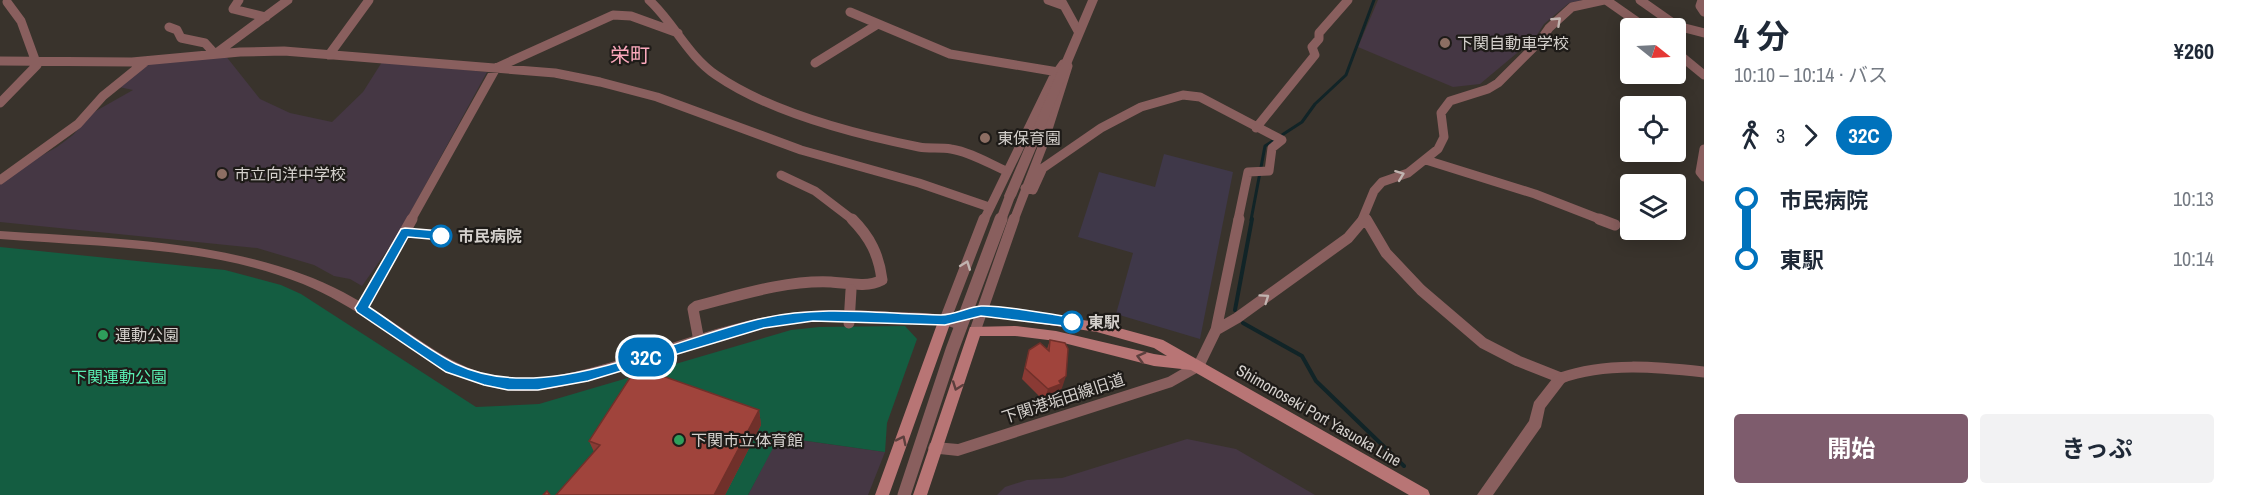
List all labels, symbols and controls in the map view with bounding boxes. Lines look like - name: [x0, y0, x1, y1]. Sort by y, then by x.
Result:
- text: 4 分: [1734, 14, 1790, 58]
- one-way arrow: [1550, 17, 1560, 28]
- north arrow: [1620, 18, 1686, 84]
- map controls: [1620, 18, 1686, 240]
- place label: 下関自動車学校: [1457, 32, 1569, 54]
- marker: 下関自動車学校: [1438, 36, 1452, 50]
- text: ¥260: [2174, 36, 2214, 66]
- district label: 栄町: [610, 41, 650, 68]
- text: 10:10 – 10:14 · バス: [1734, 61, 1888, 88]
- button: locate: [1620, 96, 1686, 162]
- icon: walk: [1734, 119, 1767, 152]
- icon: forward: [1794, 119, 1827, 152]
- text: 32C: [1848, 121, 1880, 150]
- text: 3: [1776, 122, 1785, 149]
- place label: 東保育園: [997, 127, 1061, 149]
- marker: 東保育園: [978, 131, 992, 145]
- place label: 市立向洋中学校: [234, 163, 346, 185]
- marker: 市立向洋中学校: [215, 167, 229, 181]
- one-way arrow: [1393, 170, 1404, 182]
- button: layers: [1620, 174, 1686, 240]
- text: 市民病院: [1780, 185, 1868, 215]
- text: 10:13: [2173, 185, 2214, 212]
- marker: 市民病院: [430, 225, 452, 247]
- place label: 市民病院: [458, 225, 522, 247]
- text: 東駅: [1780, 245, 1824, 275]
- text: 10:14: [2173, 245, 2214, 272]
- one-way arrow: [959, 261, 971, 272]
- one-way arrow: [1259, 294, 1270, 305]
- marker: 東駅: [1061, 311, 1083, 333]
- place label: 東駅: [1088, 311, 1120, 333]
- place label: 運動公園: [115, 324, 179, 346]
- marker: 運動公園: [96, 328, 110, 342]
- line badge: 32C: [612, 338, 680, 376]
- text: 32C: [630, 343, 662, 372]
- one-way arrow: [1136, 351, 1146, 364]
- street label: Shimonoseki Port Yasuoka Line: [1233, 359, 1405, 471]
- park label: 下関運動公園: [71, 366, 167, 388]
- street label: 下関港垢田線旧道: [999, 368, 1127, 428]
- one-way arrow: [951, 380, 964, 391]
- button: 開始: [1734, 414, 1968, 483]
- button: きっぷ: [1980, 414, 2214, 483]
- place label: 下関市立体育館: [691, 429, 803, 451]
- marker: 下関市立体育館: [672, 433, 686, 447]
- one-way arrow: [895, 436, 907, 447]

